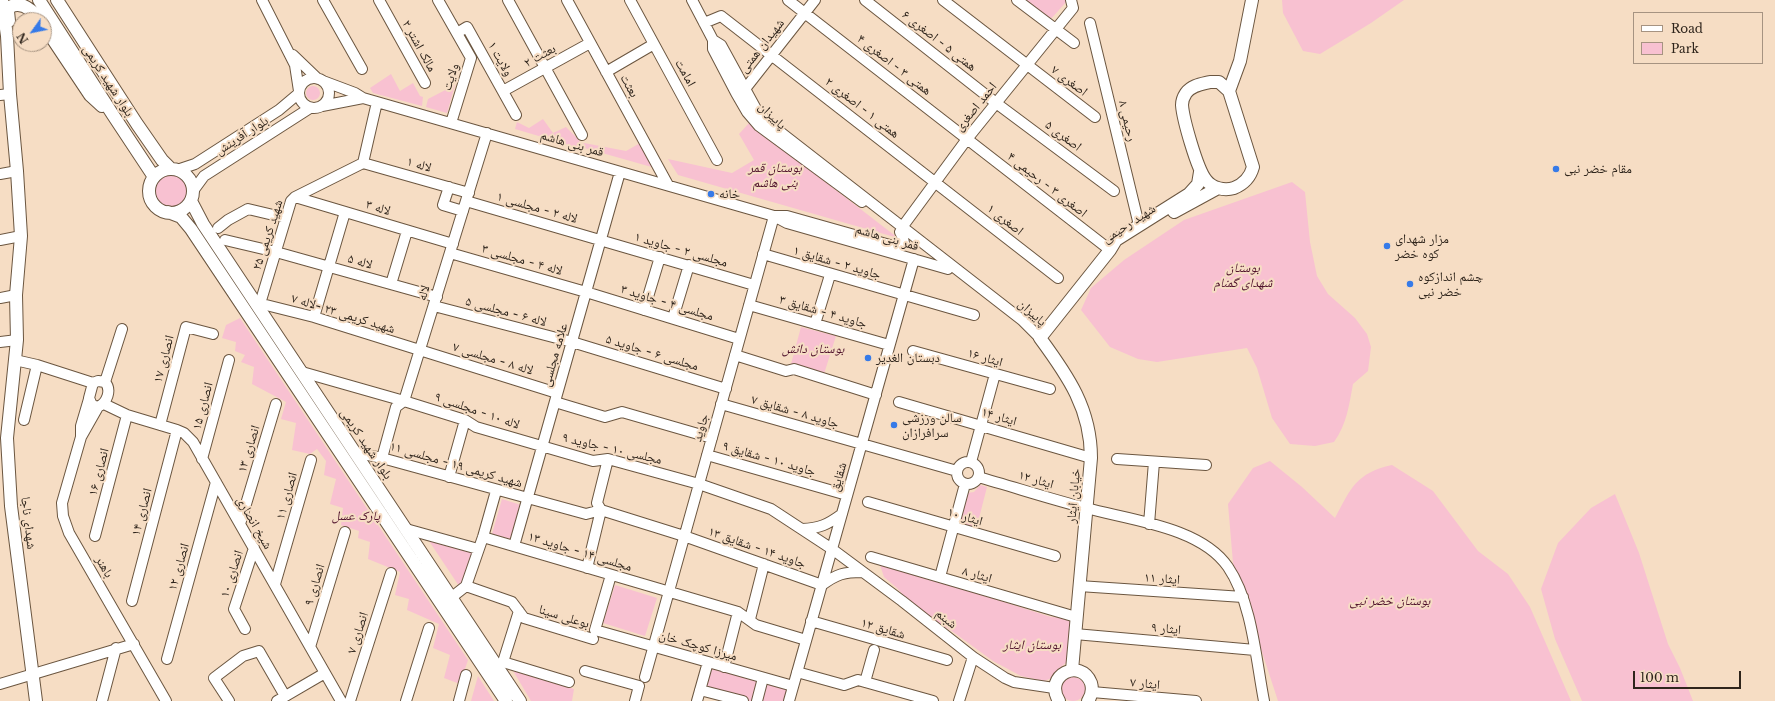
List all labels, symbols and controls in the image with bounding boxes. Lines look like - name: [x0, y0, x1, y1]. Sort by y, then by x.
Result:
- street label: همتی ۵ - اصغری ۶: [899, 7, 979, 75]
- north arrow: [12, 12, 52, 52]
- legend: [1633, 12, 1763, 64]
- street label: شهیدان همتی: [736, 16, 788, 76]
- street label: مالک اشتر ۲: [398, 17, 440, 75]
- text: Road: [1671, 21, 1703, 36]
- text: N: [14, 30, 31, 46]
- street label: همتی ۳ - اصغری ۴: [854, 31, 934, 99]
- street label: ولایت ۱: [484, 39, 516, 79]
- street label: بعثت ۲: [521, 41, 559, 71]
- text: Park: [1671, 41, 1699, 56]
- street label: بلوار شهید کریمی: [79, 42, 137, 120]
- street label: امامت: [671, 57, 699, 89]
- street label: ولایت: [439, 61, 463, 93]
- street label: اصغری ۷: [1048, 62, 1090, 100]
- street label: بعثت: [616, 72, 642, 100]
- street label: همتی ۱ - اصغری ۲: [822, 74, 902, 142]
- street label: احمد اصغری: [951, 79, 1001, 135]
- street label: پاییزان: [755, 99, 789, 133]
- street label: رحیمی ۸: [1115, 99, 1139, 143]
- street label: بلوار آفرینش: [213, 113, 271, 159]
- street label: اصغری ۵: [1042, 117, 1084, 155]
- street label: قمر بنی هاشم: [539, 128, 605, 160]
- street label: اصغری ۳ - رحیمی ۴: [1004, 149, 1090, 221]
- street label: لاله ۱: [405, 154, 433, 176]
- park label: بوستان قمر بنی هاشم: [748, 160, 802, 191]
- place label: مقام خضر نبی: [1564, 161, 1632, 177]
- marker: مقام خضر نبی: [1551, 164, 1561, 174]
- place label: خانه: [719, 186, 740, 202]
- street label: لاله ۲ - مجلسی ۱: [495, 189, 579, 227]
- marker: خانه: [706, 189, 716, 199]
- street label: لاله ۳: [364, 197, 392, 219]
- street label: شهید کریمی ۲۵: [249, 198, 287, 272]
- street label: اصغری ۱: [984, 201, 1026, 239]
- street label: شهید رحیمی: [1099, 201, 1159, 247]
- street label: قمر بنی هاشم: [854, 222, 920, 254]
- street label: مجلسی ۲ - جاوید ۱: [633, 229, 729, 271]
- place label: مزار شهدای کوه خضر: [1395, 231, 1449, 262]
- street label: لاله ۴ - مجلسی ۳: [480, 241, 564, 279]
- marker: مزار شهدای کوه خضر: [1382, 241, 1392, 251]
- street label: جاوید ۲ - شقایق ۱: [791, 243, 883, 283]
- street label: لاله ۵: [346, 251, 374, 273]
- park label: بوستان شهدای گمنام: [1214, 260, 1272, 291]
- place label: چشم اندازکوه خضر نبی: [1418, 269, 1483, 300]
- marker: چشم اندازکوه خضر نبی: [1405, 279, 1415, 289]
- street label: مجلسی ۴ - جاوید ۳: [619, 281, 715, 325]
- street label: لاله: [414, 283, 434, 303]
- street label: شهید کریمی ۲۳ -لاله ۷: [289, 291, 397, 337]
- street label: جاوید ۴ - شقایق ۳: [777, 292, 869, 332]
- street label: لاله ۶ - مجلسی ۵: [464, 294, 548, 330]
- street label: پاییزان: [1015, 296, 1049, 330]
- street label: علامه مجلسی: [538, 321, 572, 389]
- street label: مجلسی ۶ - جاوید ۵: [604, 331, 700, 375]
- street label: انصاری ۱۷: [150, 334, 178, 384]
- street label: لاله ۸ - مجلسی ۷: [451, 339, 535, 379]
- park label: بوستان دانش: [782, 341, 844, 357]
- street label: ایثار ۱۶: [966, 346, 1004, 370]
- place label: دبستان الغدیر: [876, 350, 940, 366]
- marker: دبستان الغدیر: [863, 353, 873, 363]
- street label: انصاری ۱۵: [189, 381, 217, 431]
- street label: لاله ۱۰ - مجلسی ۹: [432, 389, 522, 433]
- street label: جاوید ۸ - شقایق ۷: [749, 392, 841, 432]
- street label: ایثار ۱۴: [980, 405, 1018, 429]
- street label: بلوار شهید کریمی: [337, 406, 395, 482]
- place label: سالن ورزشی سرافرازان: [902, 410, 962, 441]
- street label: جاوید: [690, 412, 712, 444]
- marker: سالن ورزشی سرافرازان: [889, 420, 899, 430]
- street label: انصاری ۱۳: [234, 424, 264, 474]
- street label: مجلسی ۱۰ - جاوید ۹: [561, 430, 663, 468]
- street label: جاوید ۱۰ - شقایق ۹: [721, 438, 817, 480]
- street label: شهید کریمی ۱۹ - مجلسی ۱۱: [388, 439, 524, 491]
- street label: انصاری ۱۶: [85, 447, 113, 497]
- street label: شقایق: [827, 461, 851, 493]
- street label: ایثار ۱۲: [1017, 468, 1055, 492]
- street label: خیابان ایثار: [1064, 468, 1084, 524]
- street label: انصاری ۱۱: [273, 471, 301, 521]
- street label: انصاری ۱۴: [128, 487, 156, 537]
- street label: شیخ انصاری: [233, 494, 275, 552]
- street label: شهدای ناجا: [17, 496, 39, 550]
- street label: ایثار ۱۰: [946, 505, 984, 529]
- park label: پارک عسل: [332, 508, 380, 524]
- street label: جاوید ۱۴ - شقایق ۱۳: [706, 524, 808, 572]
- street label: مجلسی ۱۴ - جاوید ۱۳: [526, 529, 634, 575]
- street label: انصاری ۱۲: [165, 542, 193, 592]
- street label: انصاری ۱۰: [217, 549, 247, 599]
- street label: باهنر: [92, 553, 116, 581]
- street label: انصاری ۹: [301, 562, 329, 608]
- street label: ایثار ۸: [960, 563, 994, 587]
- street label: ایثار ۱۱: [1144, 570, 1180, 588]
- park label: بوستان خضر نبی: [1350, 593, 1430, 609]
- street label: بوعلی سینا: [537, 602, 591, 632]
- street label: شبنم: [932, 606, 960, 632]
- street label: انصاری ۷: [344, 610, 372, 656]
- street label: شقایق ۱۲: [859, 615, 907, 643]
- street label: ایثار ۹: [1150, 620, 1182, 638]
- street label: میرزا کوچک خان: [657, 627, 739, 665]
- park label: بوستان ایثار: [1003, 637, 1061, 653]
- scale bar: [1635, 663, 1743, 689]
- text: 100 m: [1640, 670, 1679, 685]
- street label: ایثار ۷: [1129, 675, 1161, 693]

